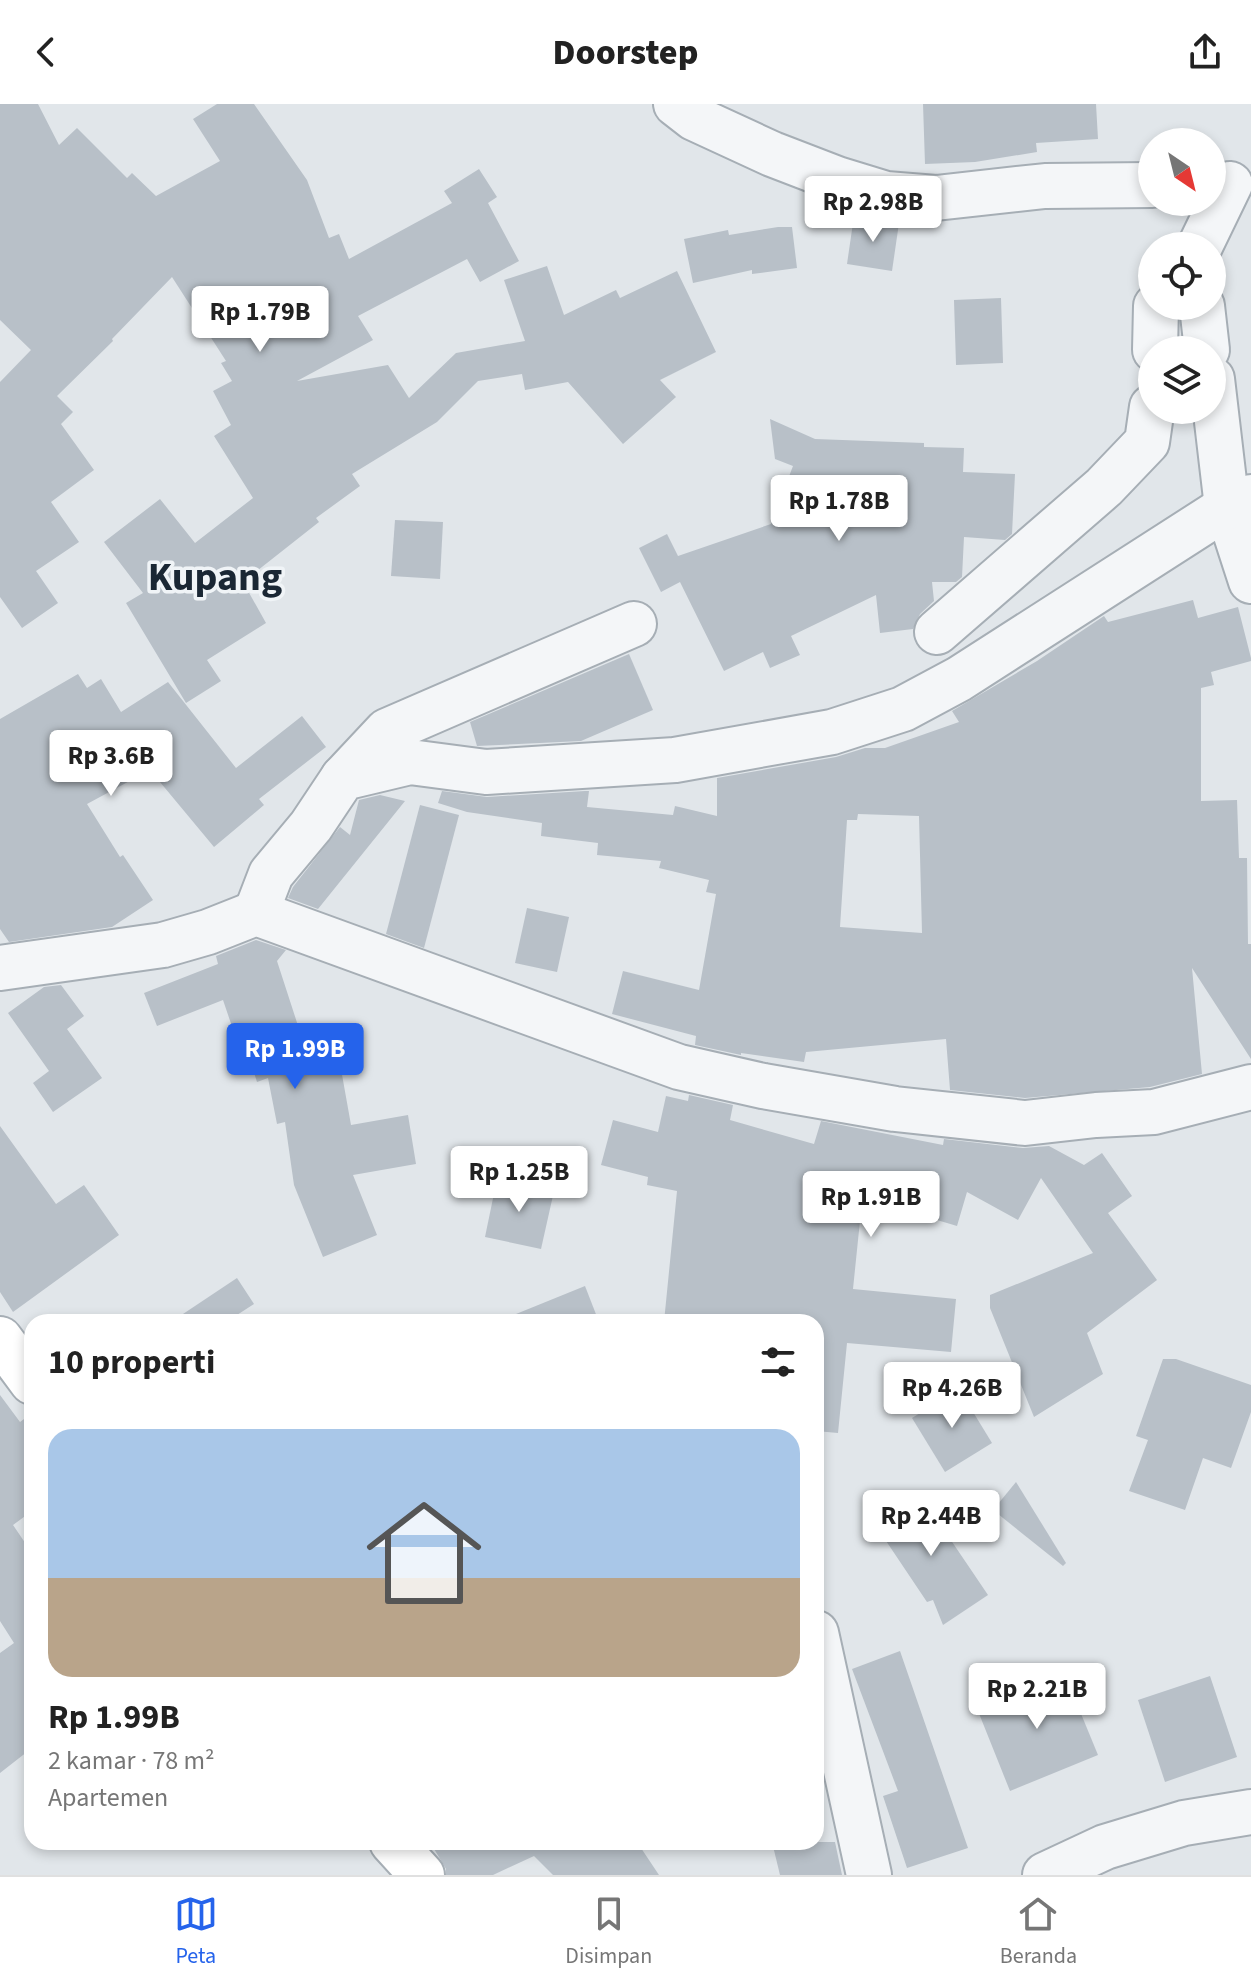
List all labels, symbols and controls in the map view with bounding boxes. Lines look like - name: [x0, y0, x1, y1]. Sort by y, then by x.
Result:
- text: Doorstep: [553, 27, 698, 78]
- icon: back: [24, 30, 68, 74]
- icon: share: [1183, 30, 1227, 74]
- north arrow: [1138, 128, 1226, 216]
- map controls: [1138, 128, 1226, 424]
- pin: Rp 2.98B: [790, 176, 956, 244]
- text: Rp 2.98B: [823, 183, 923, 220]
- button: locate: [1138, 232, 1226, 320]
- pin: Rp 1.79B: [177, 286, 343, 354]
- text: Rp 1.79B: [210, 293, 310, 330]
- button: layers: [1138, 336, 1226, 424]
- pin: Rp 1.78B: [756, 475, 922, 543]
- text: Rp 1.78B: [789, 482, 889, 519]
- district label: Kupang: [148, 549, 282, 606]
- pin: Rp 3.6B: [37, 730, 185, 798]
- text: Rp 3.6B: [67, 737, 155, 774]
- pin: Rp 1.99B: [212, 1023, 378, 1091]
- text: Rp 1.99B: [245, 1030, 345, 1067]
- pin: Rp 1.25B: [436, 1146, 602, 1214]
- text: Rp 1.25B: [469, 1153, 569, 1190]
- pin: Rp 1.91B: [788, 1171, 954, 1239]
- text: Rp 1.91B: [821, 1178, 921, 1215]
- text: 10 properti: [48, 1338, 215, 1387]
- icon: filters: [756, 1340, 800, 1384]
- pin: Rp 4.26B: [869, 1362, 1035, 1430]
- text: Rp 4.26B: [902, 1369, 1002, 1406]
- icon: home: [352, 1481, 496, 1625]
- pin: Rp 2.44B: [848, 1490, 1014, 1558]
- text: Rp 2.44B: [881, 1497, 981, 1534]
- pin: Rp 2.21B: [954, 1663, 1120, 1731]
- text: Rp 2.21B: [987, 1670, 1087, 1707]
- text: Rp 1.99B: [48, 1693, 180, 1742]
- text: 2 kamar · 78 m²: [48, 1742, 215, 1779]
- text: Apartemen: [48, 1779, 168, 1816]
- tab: Peta: [174, 1892, 218, 1972]
- tab: Disimpan: [565, 1892, 652, 1972]
- tab: Beranda: [1000, 1892, 1077, 1972]

